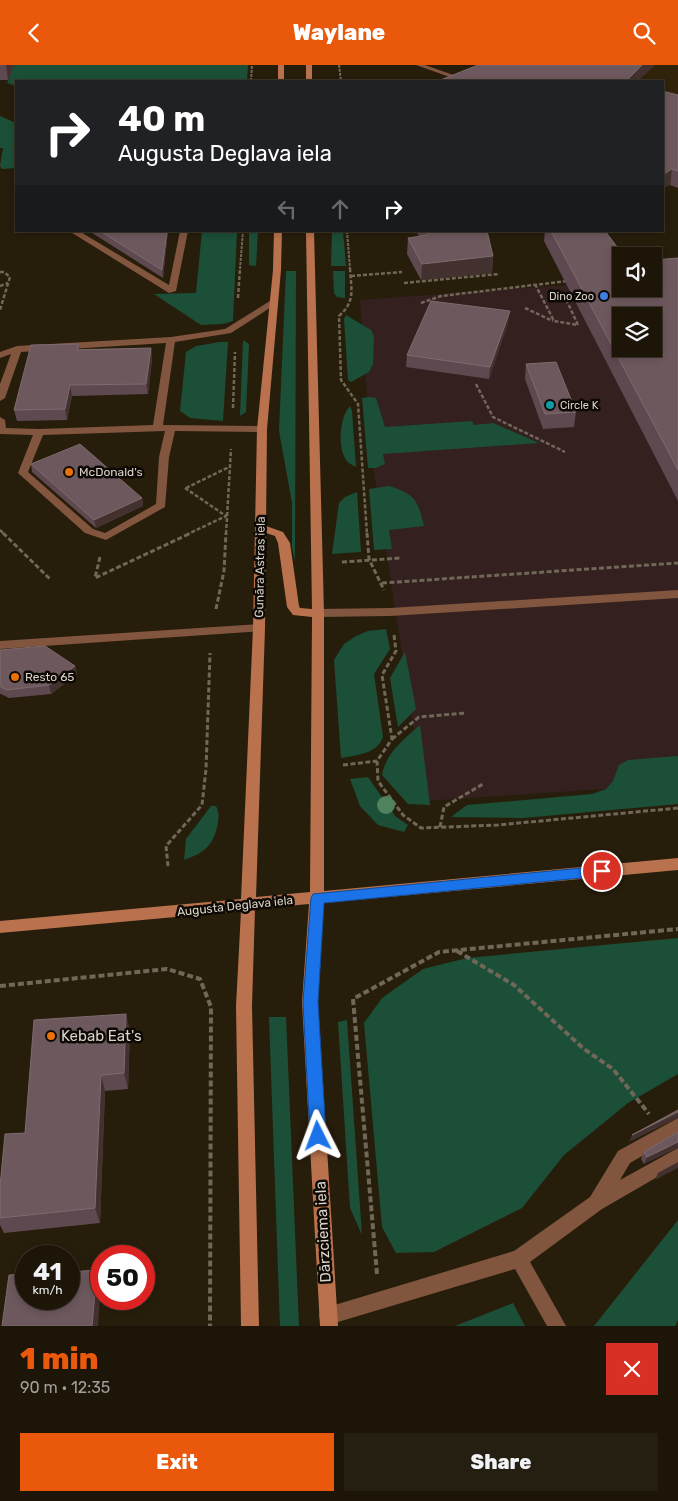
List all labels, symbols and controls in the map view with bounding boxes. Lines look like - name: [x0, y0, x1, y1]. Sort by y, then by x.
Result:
- icon: back: [20, 19, 48, 47]
- text: Waylane: [293, 19, 385, 46]
- icon: search: [630, 19, 658, 47]
- text: 40 m: [118, 98, 205, 140]
- icon: right: [35, 100, 100, 165]
- text: Augusta Deglava iela: [118, 140, 332, 167]
- icon: left: [273, 195, 301, 223]
- icon: ahead: [326, 195, 354, 223]
- icon: right: [379, 195, 407, 223]
- map controls: [612, 247, 662, 357]
- button: sound: [612, 247, 662, 297]
- place label: Dino Zoo: [549, 290, 594, 303]
- marker: Dino Zoo: [598, 290, 610, 302]
- button: layers: [612, 307, 662, 357]
- marker: Circle K: [544, 399, 556, 411]
- place label: Circle K: [560, 399, 599, 412]
- place label: McDonald's: [79, 465, 143, 479]
- marker: McDonald's: [63, 466, 75, 478]
- street label: Gunāra Astras iela: [252, 516, 268, 618]
- place label: Resto 65: [25, 670, 75, 684]
- marker: Resto 65: [9, 671, 21, 683]
- pin: [581, 850, 623, 892]
- icon: arrive: [588, 857, 616, 885]
- street label: Augusta Deglava iela: [176, 893, 294, 919]
- place label: Kebab Eat's: [61, 1027, 142, 1045]
- marker: Kebab Eat's: [45, 1030, 57, 1042]
- position arrow: [291, 1109, 343, 1161]
- street label: Dārzciema iela: [311, 1181, 335, 1283]
- speed limit sign: 50: [90, 1245, 155, 1310]
- text: 41: [33, 1257, 62, 1286]
- text: km/h: [33, 1283, 62, 1297]
- text: 1 min: [20, 1341, 98, 1377]
- button: close: [606, 1343, 658, 1395]
- text: 90 m · 12:35: [20, 1378, 110, 1397]
- button: Exit: [20, 1433, 334, 1491]
- button: Share: [344, 1433, 658, 1491]

